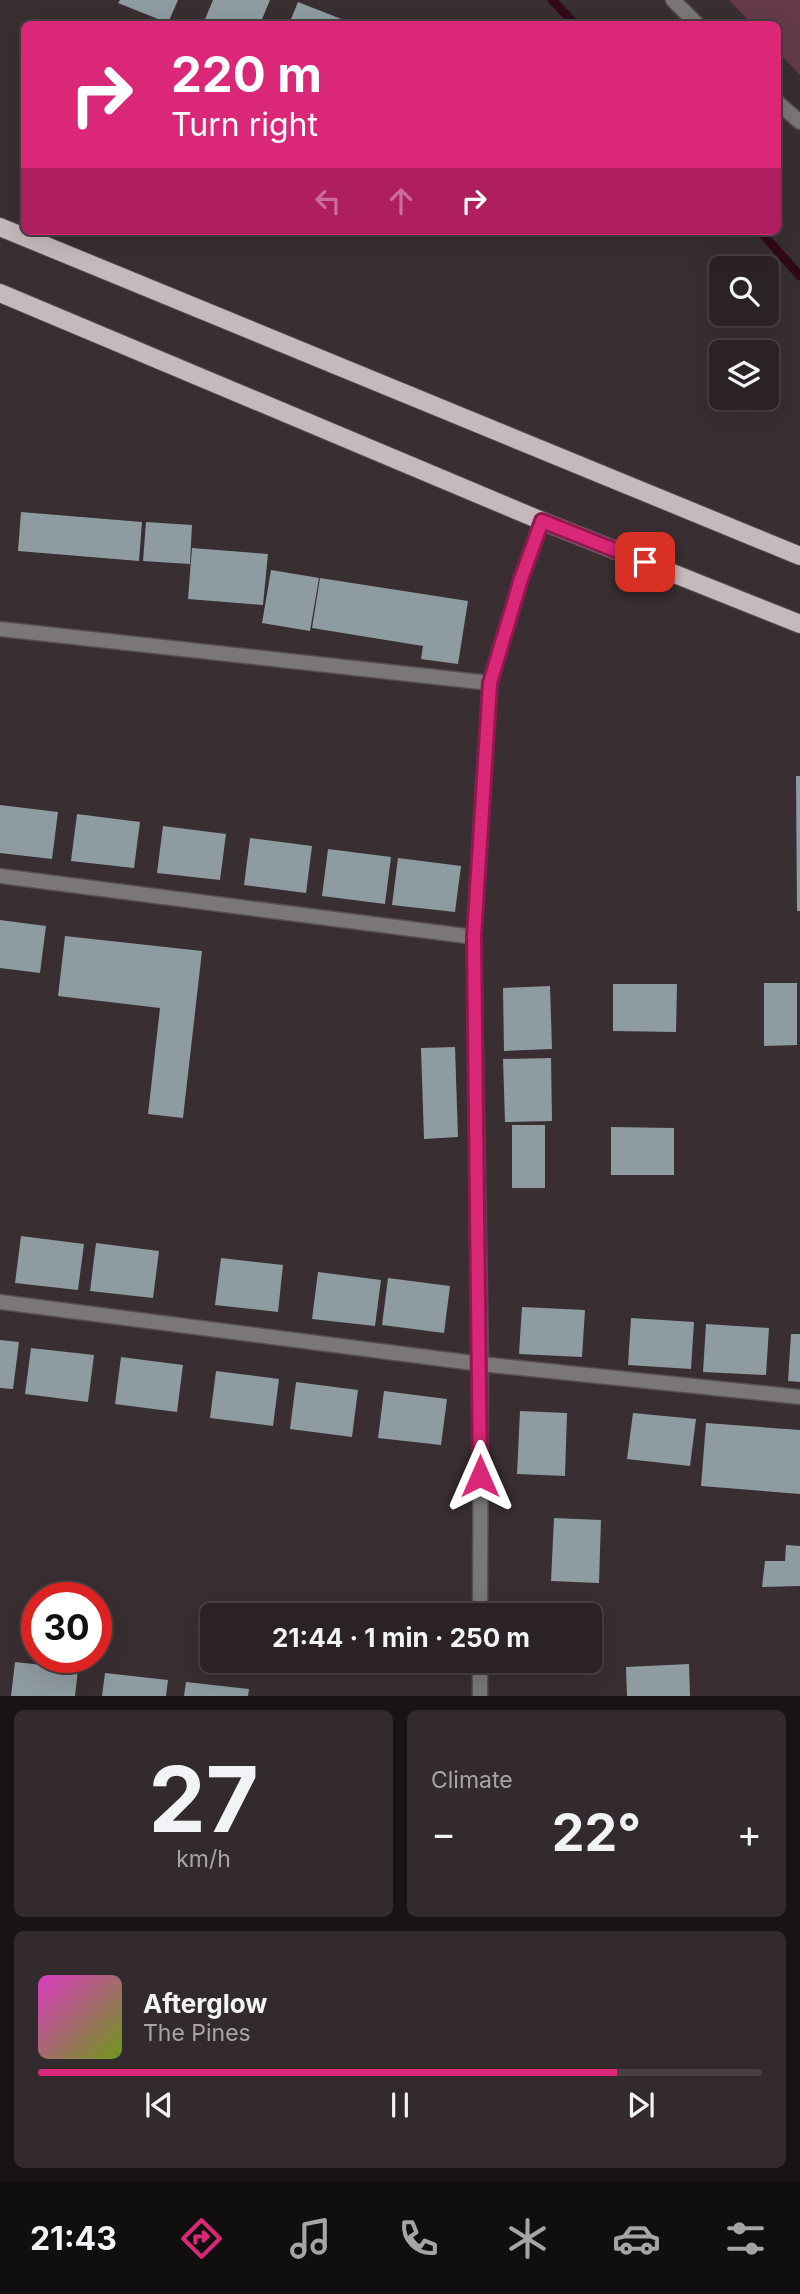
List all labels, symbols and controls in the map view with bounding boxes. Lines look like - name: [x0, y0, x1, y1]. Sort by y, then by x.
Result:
- text: 220 m: [171, 45, 322, 104]
- icon: right: [56, 49, 147, 140]
- text: Turn right: [171, 105, 318, 144]
- icon: left: [309, 182, 347, 220]
- icon: ahead: [382, 182, 420, 220]
- icon: right: [455, 182, 493, 220]
- map controls: [709, 256, 779, 410]
- button: search: [709, 256, 779, 326]
- button: layers: [709, 340, 779, 410]
- pin: [615, 532, 675, 592]
- icon: arrive: [626, 543, 664, 581]
- position arrow: [443, 1439, 517, 1513]
- speed limit sign: 30: [21, 1582, 112, 1673]
- text: 21:44 · 1 min · 250 m: [272, 1622, 530, 1653]
- text: 27: [148, 1744, 259, 1854]
- text: Climate: [431, 1766, 513, 1794]
- text: 22°: [552, 1801, 641, 1864]
- text: −: [431, 1810, 456, 1856]
- text: +: [737, 1810, 762, 1856]
- text: km/h: [176, 1845, 231, 1873]
- text: Afterglow: [143, 1988, 267, 2019]
- text: The Pines: [143, 2019, 251, 2047]
- icon: previous: [140, 2086, 178, 2124]
- icon: pause: [381, 2086, 419, 2124]
- icon: next: [622, 2086, 660, 2124]
- icon: directions: [177, 2214, 226, 2263]
- icon: music: [286, 2214, 335, 2263]
- icon: phone: [394, 2214, 443, 2263]
- icon: climate: [503, 2214, 552, 2263]
- icon: car: [612, 2214, 661, 2263]
- icon: filters: [721, 2214, 770, 2263]
- text: 21:43: [30, 2219, 117, 2258]

